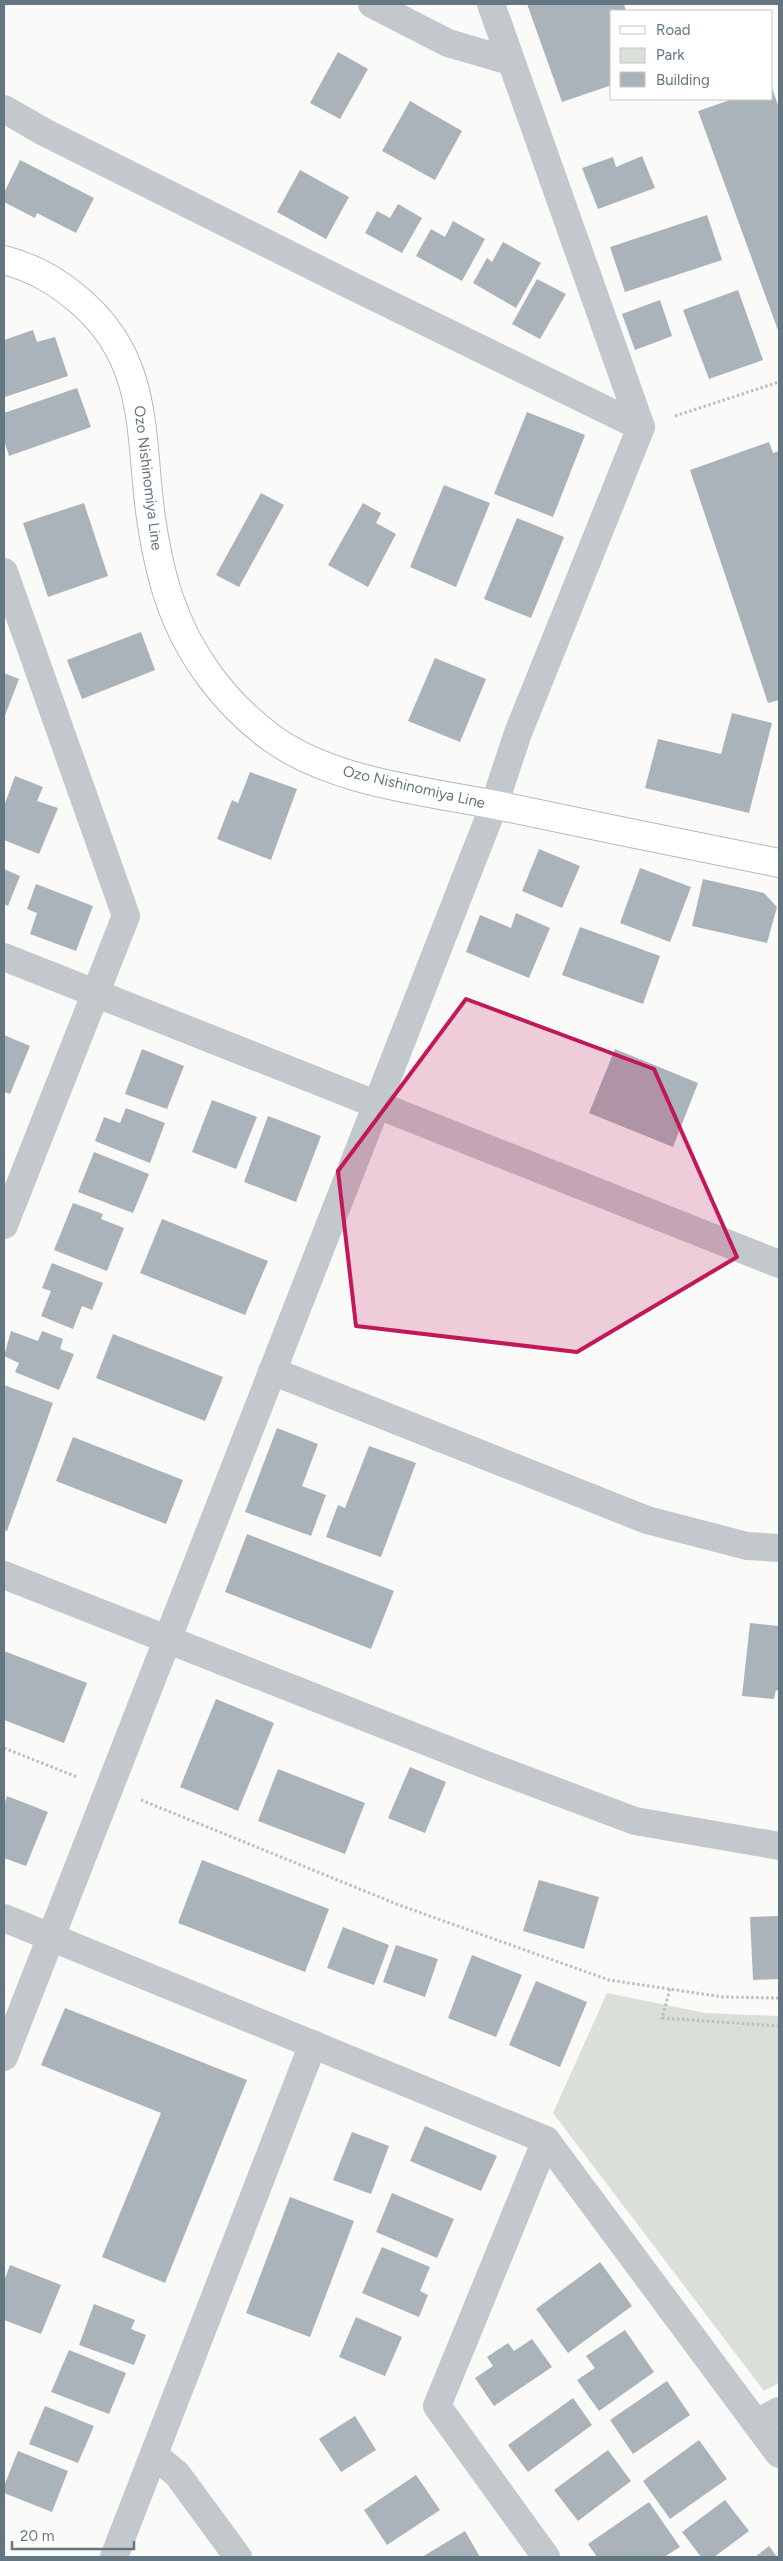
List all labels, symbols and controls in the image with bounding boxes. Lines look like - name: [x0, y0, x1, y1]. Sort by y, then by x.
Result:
- legend: [610, 10, 773, 100]
- text: Road: [656, 21, 691, 39]
- text: Park: [656, 46, 685, 64]
- text: Building: [656, 71, 710, 89]
- street label: Ozo Nishinomiya Line: [130, 405, 166, 551]
- street label: Ozo Nishinomiya Line: [341, 762, 487, 812]
- scale bar: [12, 2518, 135, 2550]
- text: 20 m: [20, 2527, 54, 2545]

